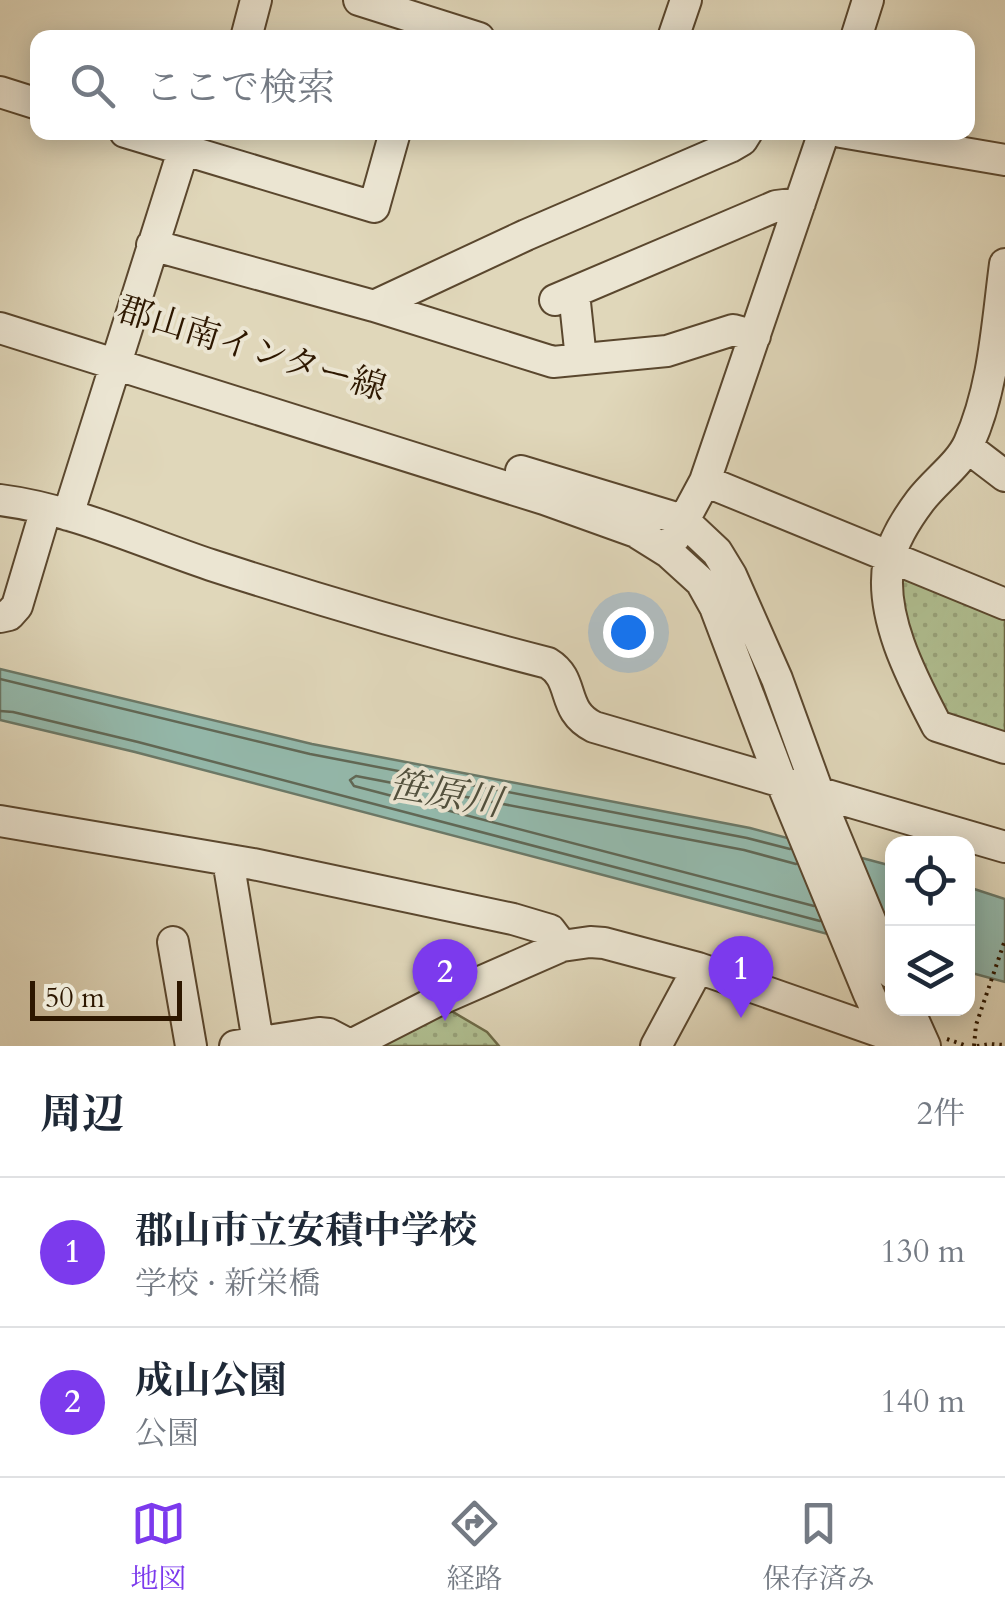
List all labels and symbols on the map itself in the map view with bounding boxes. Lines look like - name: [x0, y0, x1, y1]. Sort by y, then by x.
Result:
- street label: 郡山南インター線: [112, 285, 392, 413]
- your location: [603, 607, 654, 658]
- water label: 笹原川: [384, 758, 510, 830]
- pin: 1: [708, 936, 774, 1018]
- pin: 2: [412, 938, 478, 1021]
- scale bar: [30, 976, 182, 1020]

